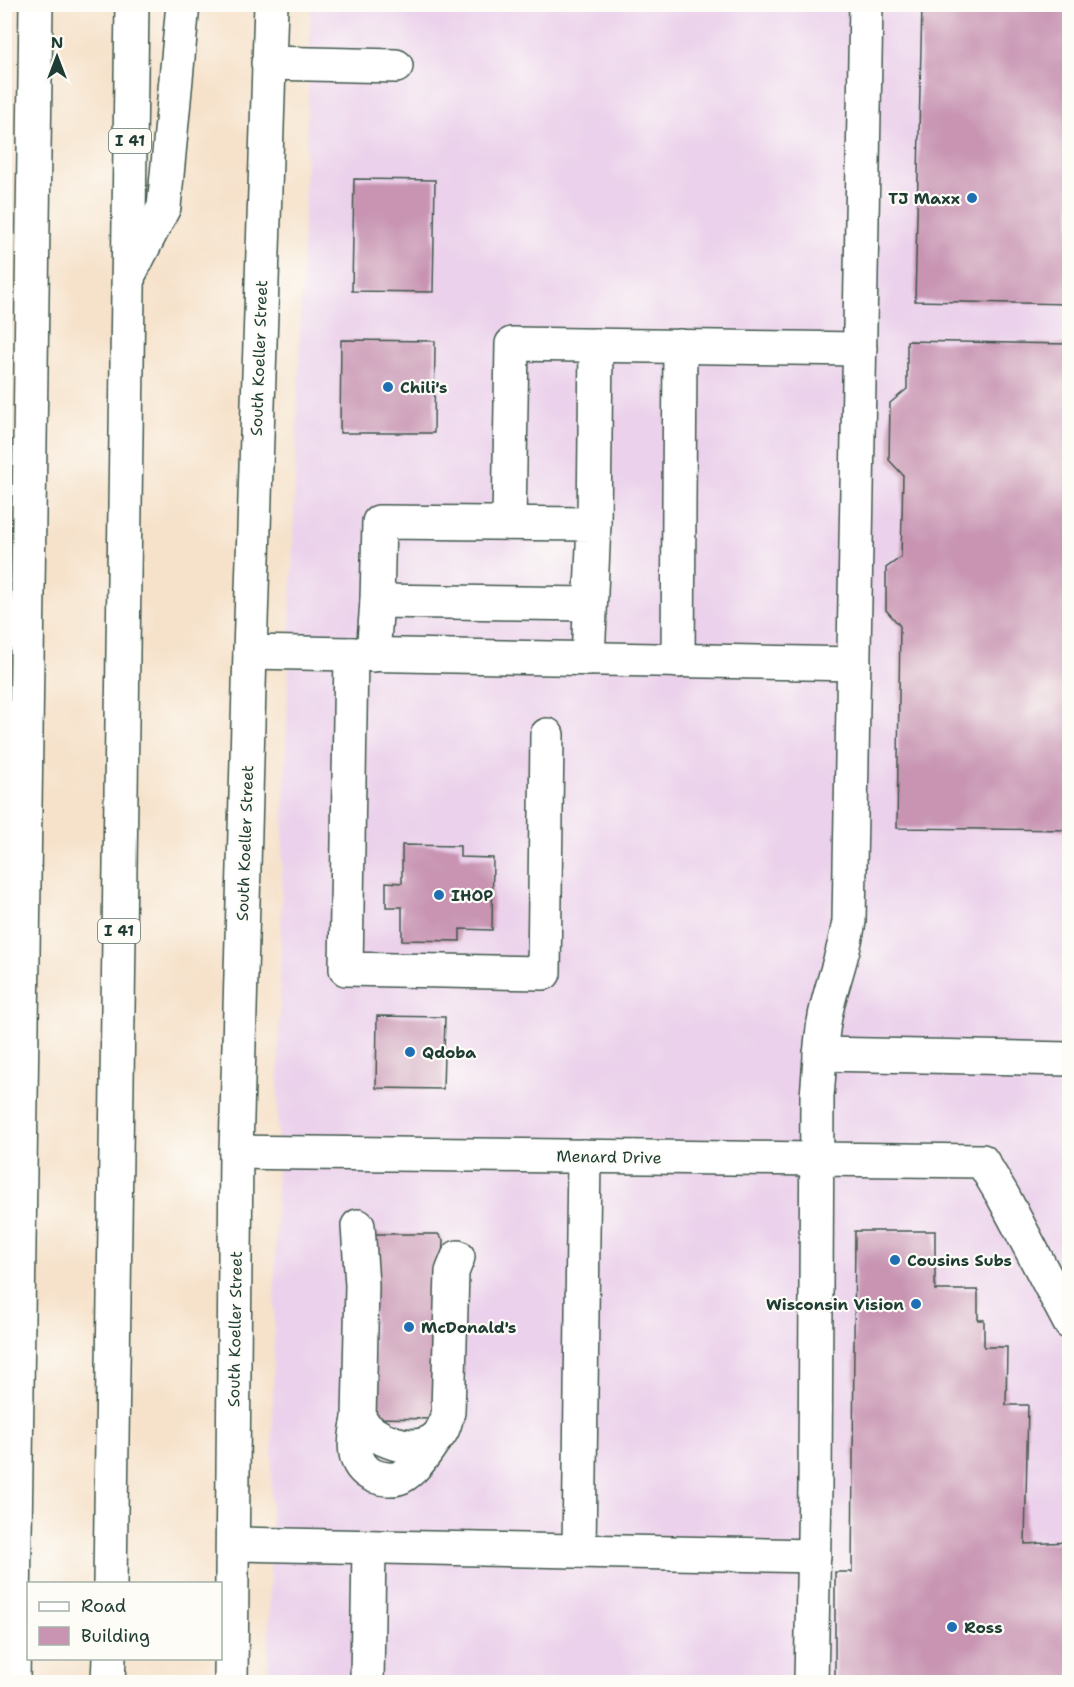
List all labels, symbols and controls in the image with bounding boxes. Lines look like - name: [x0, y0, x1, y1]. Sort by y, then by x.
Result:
- north arrow: [27, 27, 87, 87]
- text: N: [51, 32, 63, 53]
- road number: I 41: [109, 129, 151, 153]
- place label: TJ Maxx: [888, 188, 960, 209]
- marker: TJ Maxx: [965, 191, 979, 205]
- street label: South Koeller Street: [246, 280, 272, 436]
- place label: Chili's: [400, 377, 447, 398]
- marker: Chili's: [381, 380, 395, 394]
- street label: South Koeller Street: [232, 765, 258, 921]
- place label: IHOP: [451, 885, 493, 906]
- marker: IHOP: [432, 888, 446, 902]
- road number: I 41: [98, 919, 140, 943]
- place label: Qdoba: [422, 1042, 476, 1063]
- marker: Qdoba: [403, 1045, 417, 1059]
- street label: Menard Drive: [556, 1146, 662, 1168]
- place label: Cousins Subs: [907, 1250, 1012, 1271]
- street label: South Koeller Street: [223, 1251, 247, 1407]
- marker: Cousins Subs: [888, 1253, 902, 1267]
- place label: Wisconsin Vision: [766, 1294, 904, 1315]
- marker: Wisconsin Vision: [909, 1297, 923, 1311]
- place label: McDonald's: [421, 1317, 517, 1338]
- marker: McDonald's: [402, 1320, 416, 1334]
- legend: [27, 1582, 222, 1660]
- text: Road: [81, 1594, 126, 1618]
- place label: Ross: [964, 1617, 1003, 1638]
- marker: Ross: [945, 1620, 959, 1634]
- text: Building: [81, 1624, 150, 1648]

